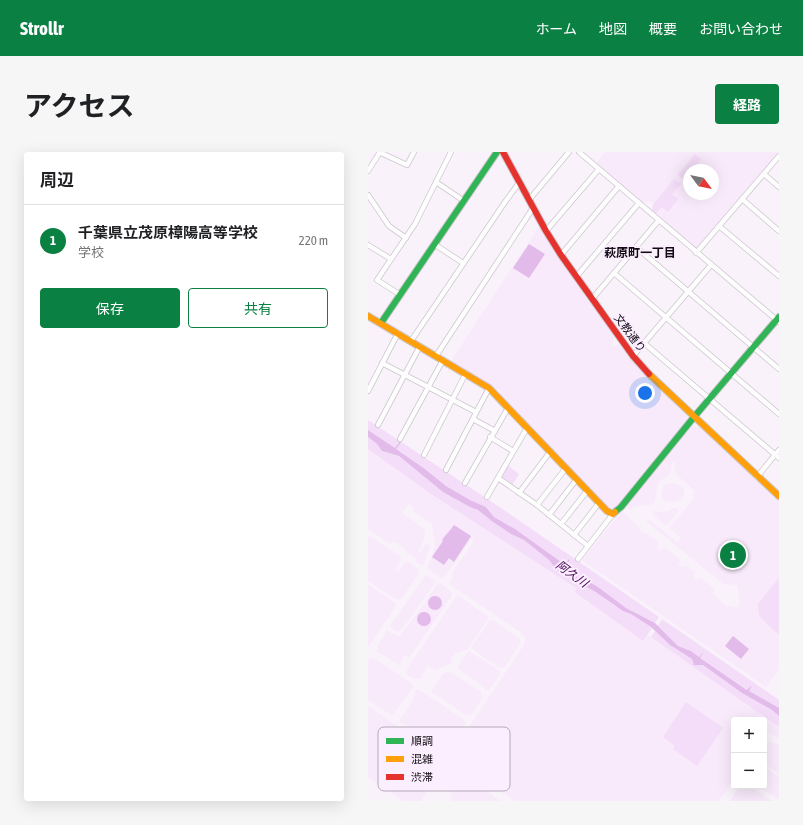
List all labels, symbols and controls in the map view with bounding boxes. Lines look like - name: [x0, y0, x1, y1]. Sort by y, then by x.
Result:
- text: Strollr: [20, 17, 64, 39]
- text: ホーム: [535, 21, 577, 37]
- text: 地図: [599, 21, 627, 37]
- text: 概要: [649, 21, 677, 37]
- text: お問い合わせ: [699, 21, 783, 37]
- button: 経路: [715, 84, 779, 124]
- text: アクセス: [24, 90, 135, 122]
- north arrow: [683, 164, 719, 200]
- text: 周辺: [40, 170, 74, 190]
- text: 千葉県立茂原樟陽高等学校: [78, 224, 258, 241]
- text: 1: [50, 233, 56, 248]
- text: 220 m: [299, 233, 328, 248]
- text: 学校: [78, 245, 104, 260]
- district label: 萩原町一丁目: [604, 246, 676, 260]
- button: 保存: [40, 288, 180, 328]
- button: 共有: [188, 288, 328, 328]
- street label: 文教通り: [612, 312, 648, 354]
- your location: [635, 383, 655, 403]
- pin: 1: [720, 540, 746, 570]
- water label: 阿久川: [553, 558, 592, 591]
- map controls: [731, 717, 767, 789]
- button: +: [731, 717, 767, 753]
- legend: [378, 727, 510, 791]
- text: 順調: [411, 735, 433, 747]
- text: 混雑: [411, 753, 433, 765]
- button: −: [731, 753, 767, 789]
- text: 渋滞: [411, 771, 433, 783]

